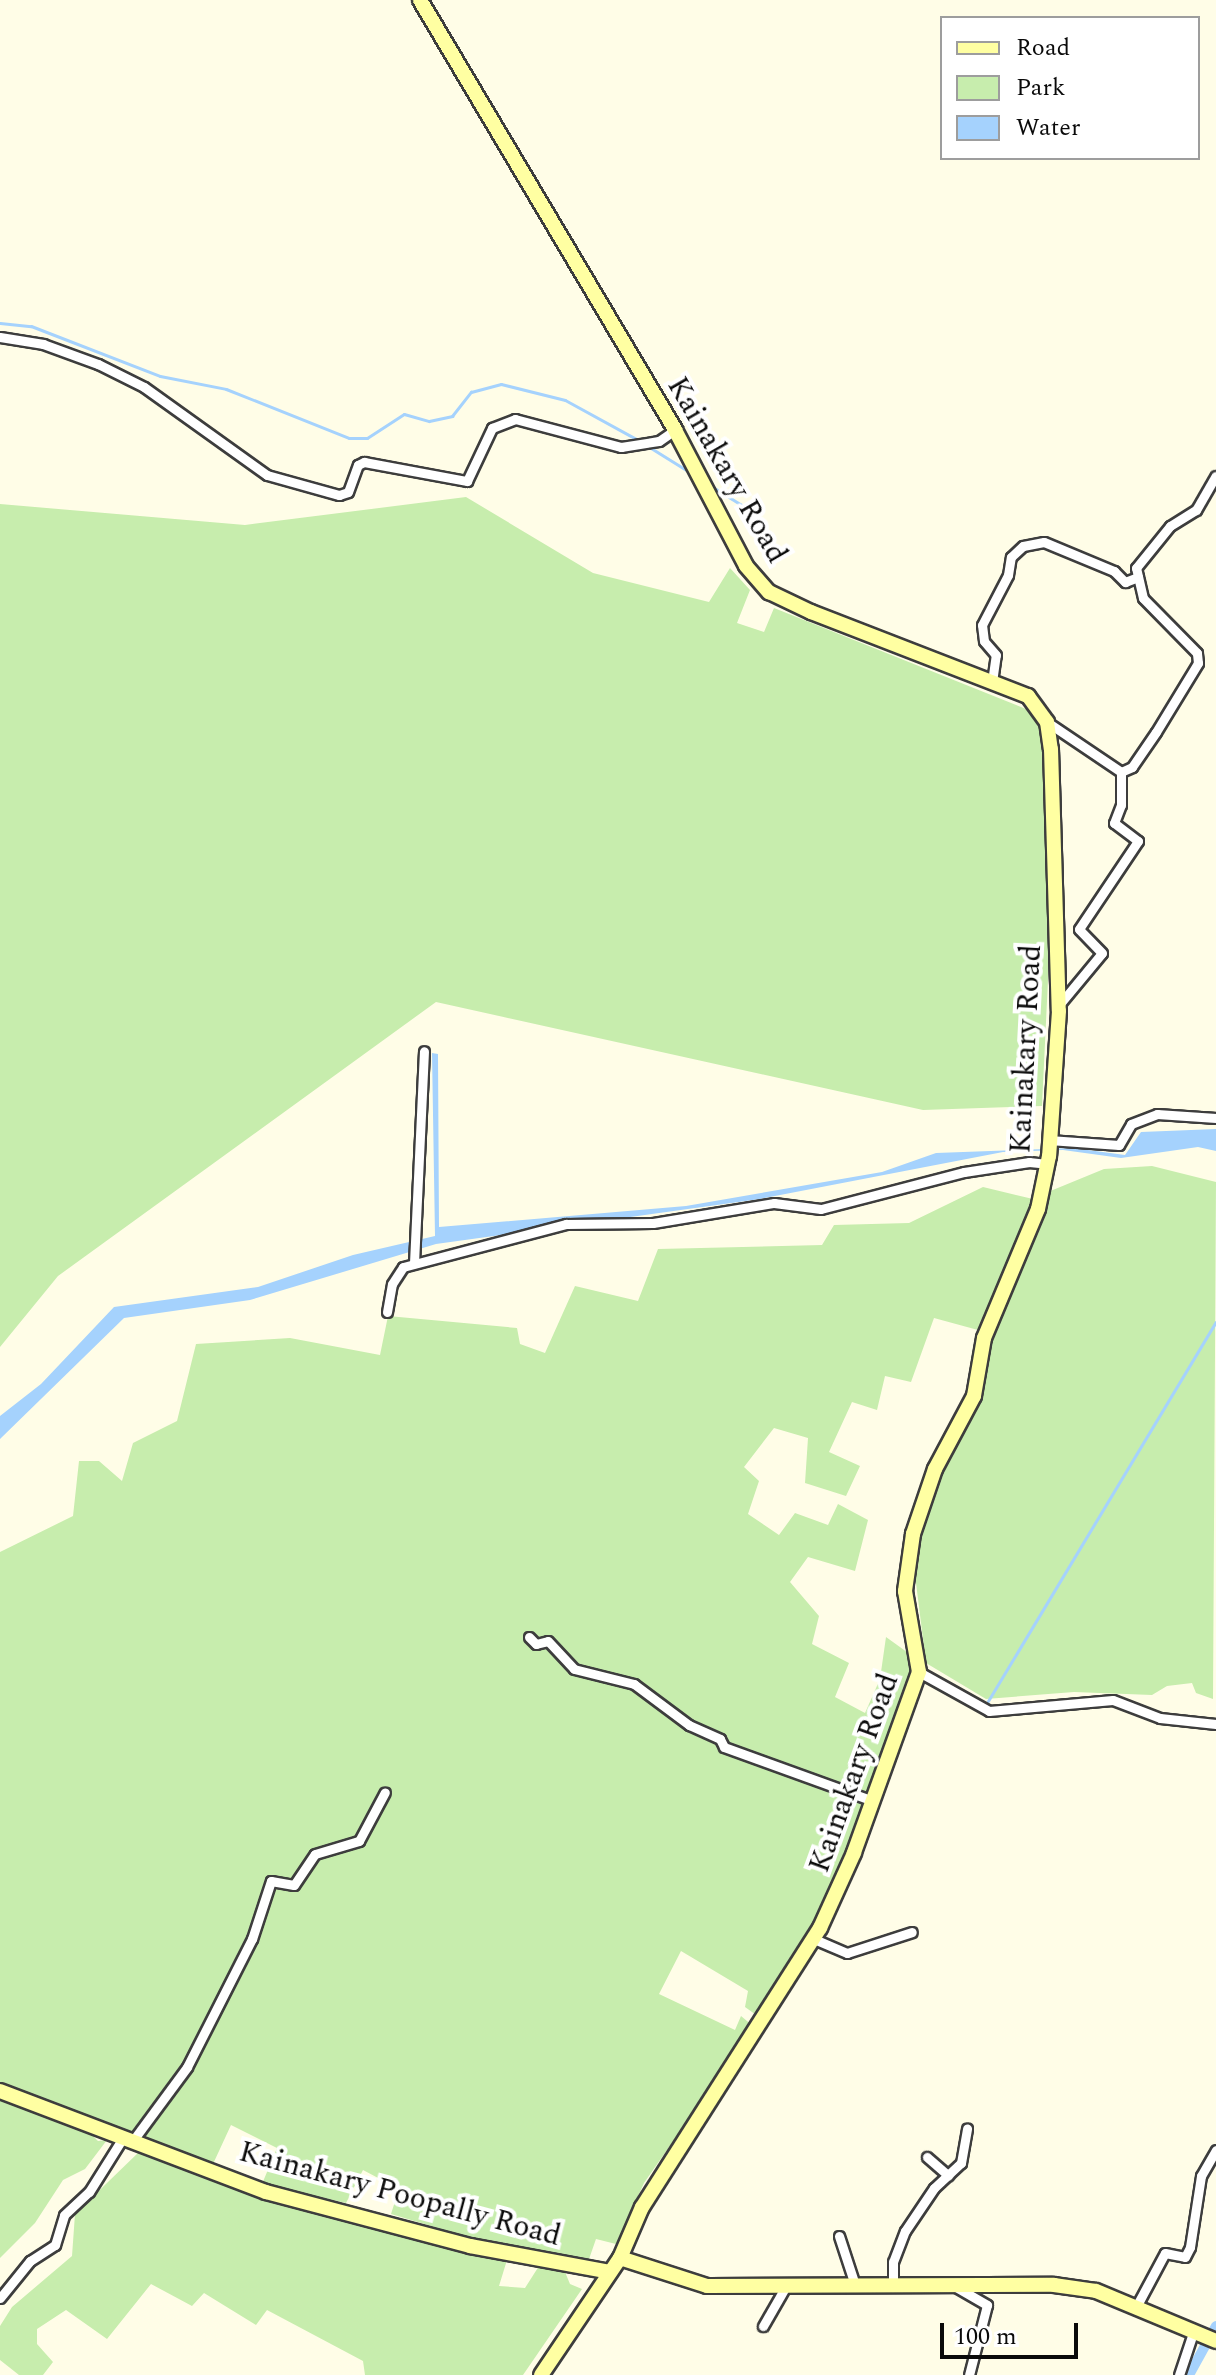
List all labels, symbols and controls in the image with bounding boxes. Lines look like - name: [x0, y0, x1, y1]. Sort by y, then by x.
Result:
- legend: [940, 16, 1200, 160]
- text: Road: [1016, 30, 1070, 66]
- text: Park: [1016, 70, 1066, 106]
- text: Water: [1016, 110, 1080, 146]
- street label: Kainakary Road: [659, 370, 795, 570]
- street label: Kainakary Road: [1003, 944, 1049, 1154]
- street label: Kainakary Road: [801, 1669, 907, 1877]
- street label: Kainakary Poopally Road: [235, 2134, 565, 2254]
- scale bar: [944, 2307, 1082, 2357]
- text: 100 m: [954, 2319, 1017, 2355]

